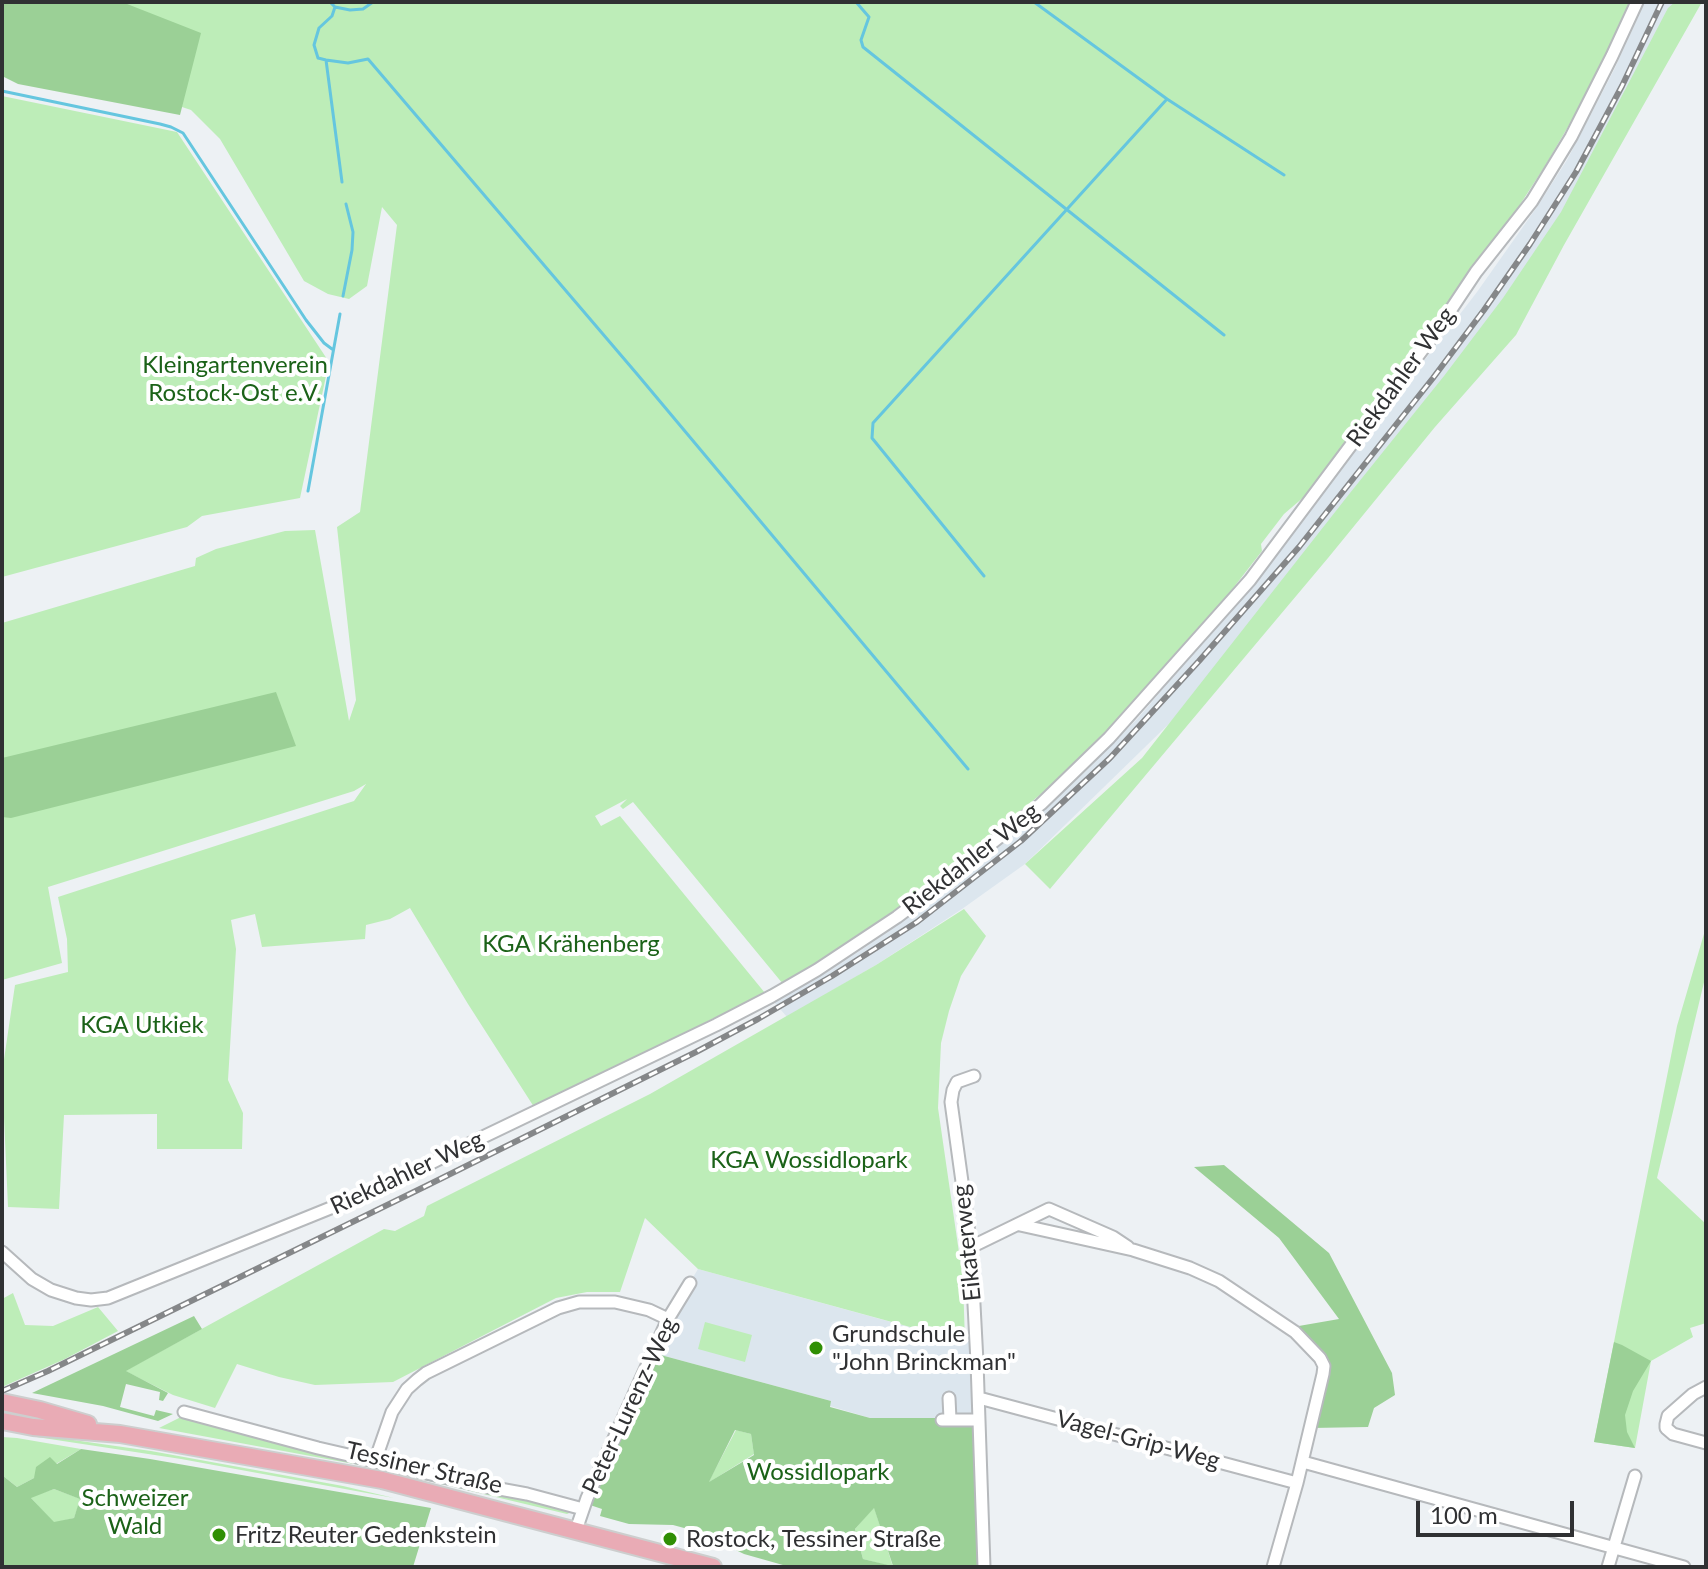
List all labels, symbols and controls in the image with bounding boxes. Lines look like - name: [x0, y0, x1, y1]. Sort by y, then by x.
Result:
- street label: Riekdahler Weg: [1341, 302, 1461, 452]
- park label: Kleingartenverein Rostock-Ost e.V.: [142, 351, 328, 407]
- street label: Riekdahler Weg: [897, 797, 1045, 921]
- park label: KGA Krähenberg: [482, 930, 660, 958]
- park label: KGA Utkiek: [80, 1011, 204, 1039]
- street label: Riekdahler Weg: [326, 1125, 488, 1221]
- park label: KGA Wossidlopark: [710, 1146, 908, 1174]
- street label: Eikaterweg: [947, 1183, 987, 1303]
- street label: Peter-Lurenz-Weg: [576, 1313, 684, 1499]
- place label: Grundschule "John Brinckman": [832, 1320, 1016, 1376]
- marker: Grundschule "John Brinckman": [807, 1339, 825, 1357]
- street label: Vagel-Grip-Weg: [1053, 1404, 1223, 1476]
- street label: Tessiner Straße: [343, 1436, 505, 1500]
- park label: Wossidlopark: [747, 1458, 889, 1486]
- park label: Schweizer Wald: [82, 1484, 188, 1540]
- scale bar: [1420, 1485, 1578, 1535]
- text: 100 m: [1430, 1500, 1498, 1529]
- place label: Fritz Reuter Gedenkstein: [235, 1521, 497, 1549]
- place label: Rostock, Tessiner Straße: [686, 1525, 941, 1553]
- marker: Fritz Reuter Gedenkstein: [210, 1526, 228, 1544]
- marker: Rostock, Tessiner Straße: [661, 1530, 679, 1548]

